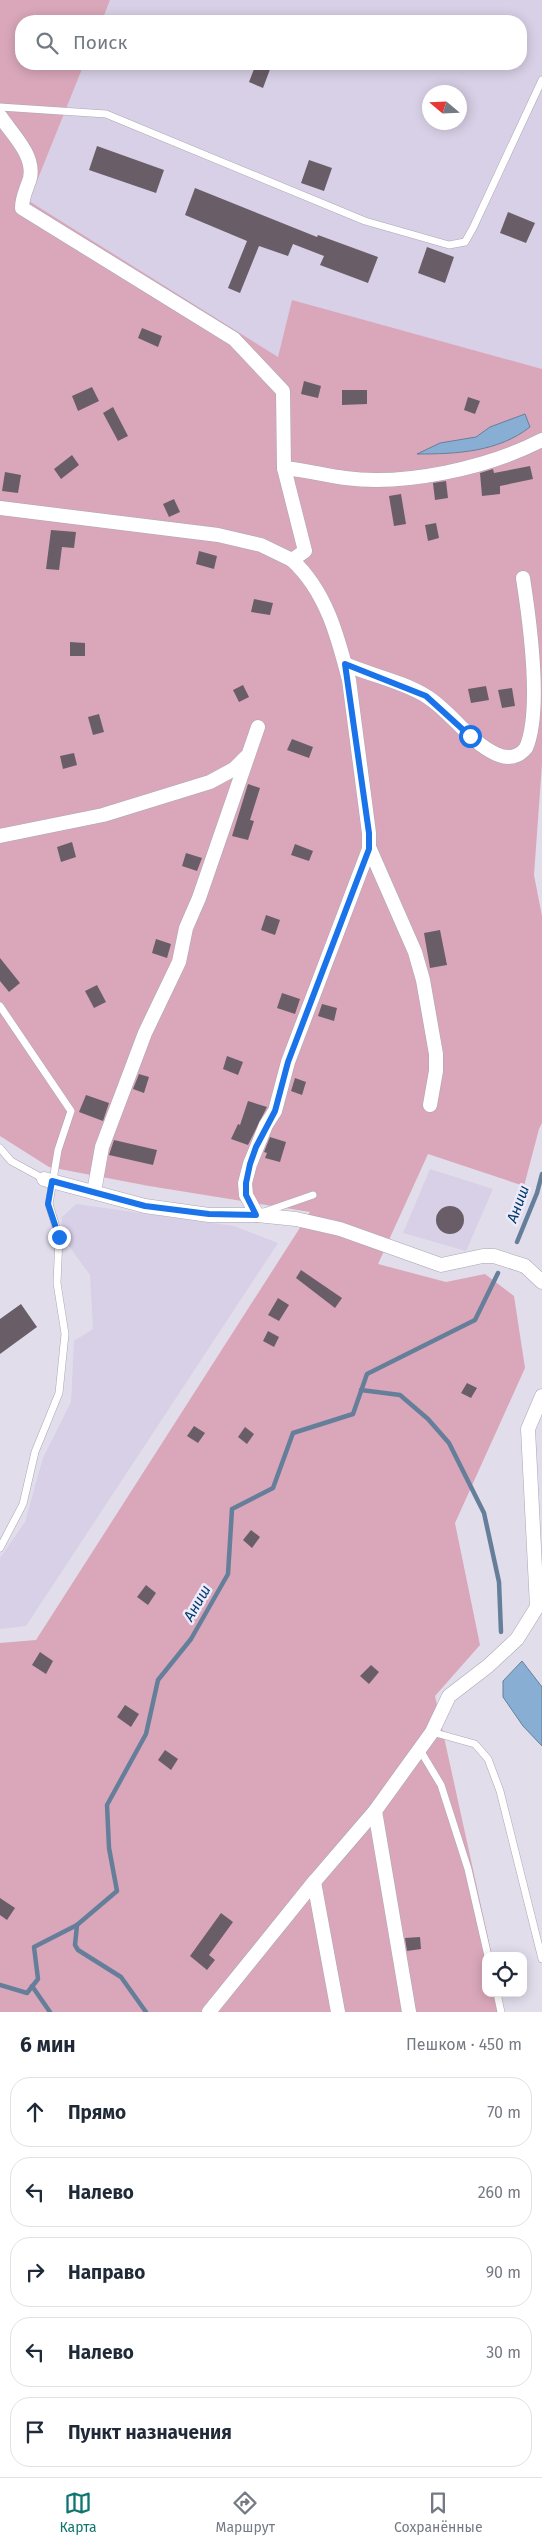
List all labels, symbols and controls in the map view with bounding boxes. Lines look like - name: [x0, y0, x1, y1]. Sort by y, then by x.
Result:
- search box: [15, 15, 527, 70]
- icon: search: [33, 29, 61, 57]
- text: Поиск: [73, 31, 127, 54]
- north arrow: [422, 85, 467, 130]
- route start: [459, 725, 482, 748]
- water label: Аниш: [503, 1183, 533, 1226]
- route end: [48, 1226, 71, 1249]
- water label: Аниш: [179, 1582, 214, 1625]
- map controls: [482, 1952, 527, 1997]
- button: locate: [482, 1952, 527, 1997]
- text: 6 мин: [20, 2032, 76, 2058]
- text: Пешком · 450 m: [406, 2035, 522, 2054]
- icon: ahead: [21, 2098, 49, 2126]
- text: Прямо: [68, 2101, 126, 2124]
- text: 70 m: [487, 2103, 521, 2122]
- icon: left: [21, 2178, 49, 2206]
- text: Налево: [68, 2181, 134, 2204]
- text: 260 m: [478, 2183, 521, 2202]
- icon: right: [21, 2258, 49, 2286]
- text: Направо: [68, 2261, 145, 2284]
- text: 90 m: [486, 2263, 521, 2282]
- icon: left: [21, 2338, 49, 2366]
- text: Налево: [68, 2341, 134, 2364]
- text: 30 m: [486, 2343, 521, 2362]
- icon: arrive: [21, 2418, 49, 2446]
- text: Пункт назначения: [68, 2421, 232, 2444]
- tab: Карта: [59, 2489, 97, 2536]
- tab: Маршрут: [216, 2489, 275, 2536]
- tab: Сохранённые: [394, 2489, 483, 2536]

